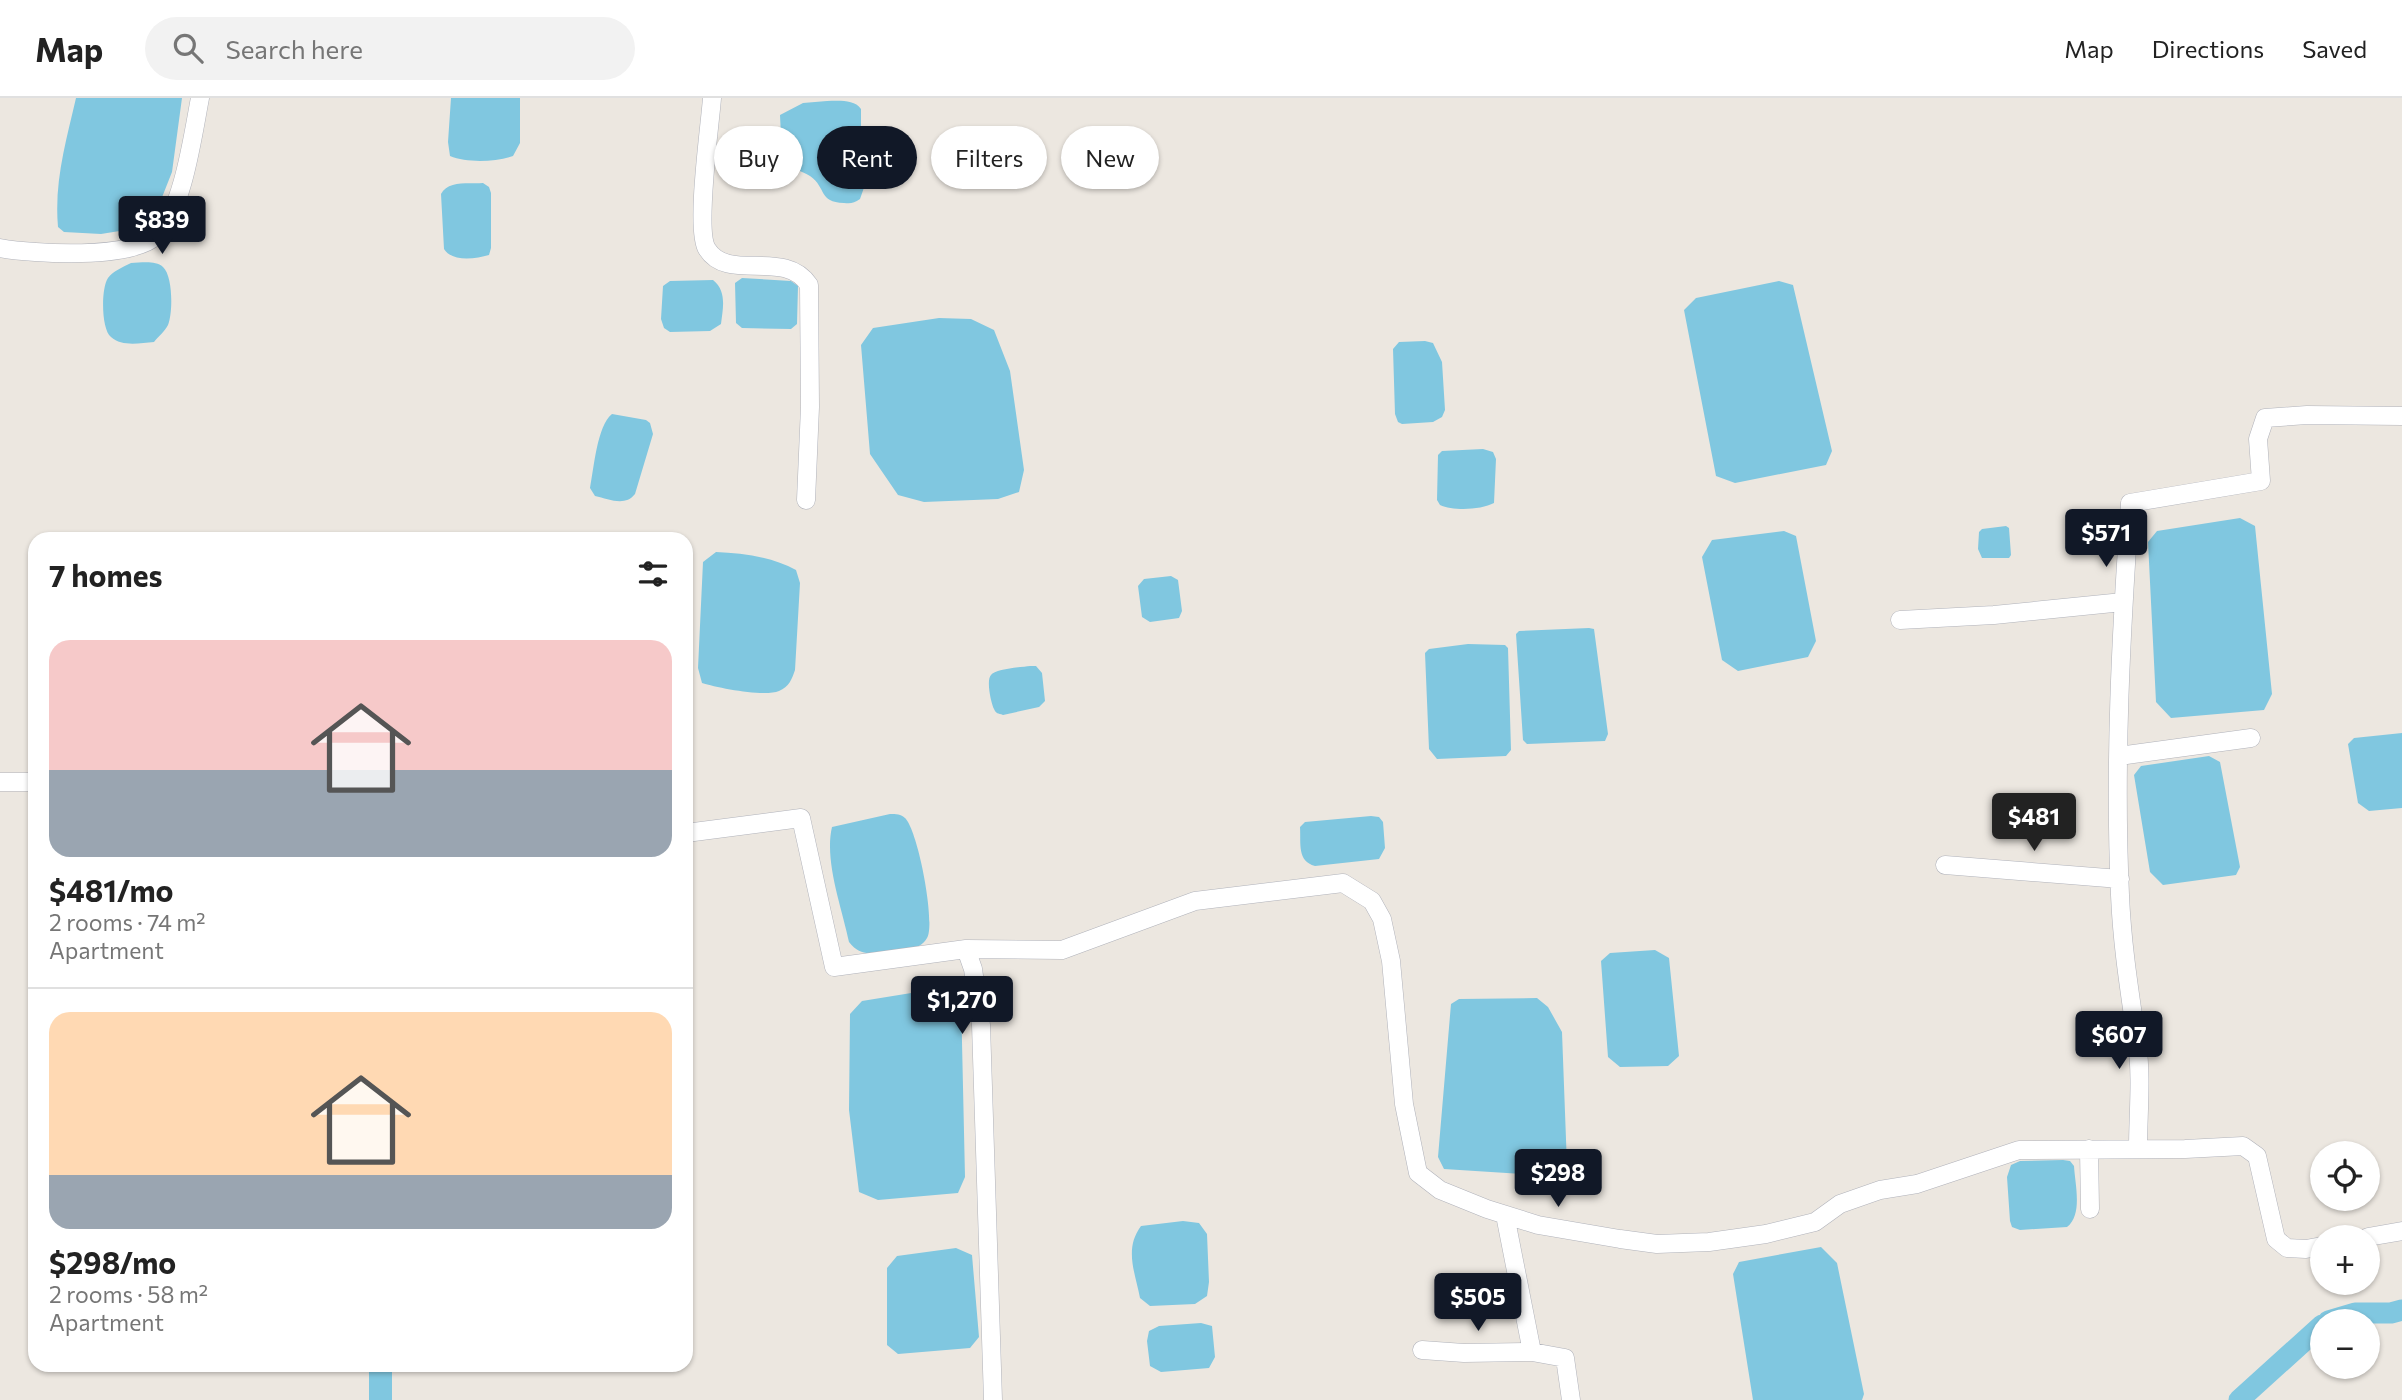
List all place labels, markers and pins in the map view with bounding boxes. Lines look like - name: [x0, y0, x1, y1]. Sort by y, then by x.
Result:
- pin: $839: [121, 197, 203, 256]
- pin: $571: [2065, 510, 2147, 569]
- pin: $481: [1993, 794, 2075, 853]
- pin: $1,270: [905, 976, 1019, 1036]
- pin: $607: [2078, 1012, 2160, 1071]
- pin: $298: [1517, 1150, 1599, 1209]
- pin: $505: [1437, 1274, 1519, 1333]

